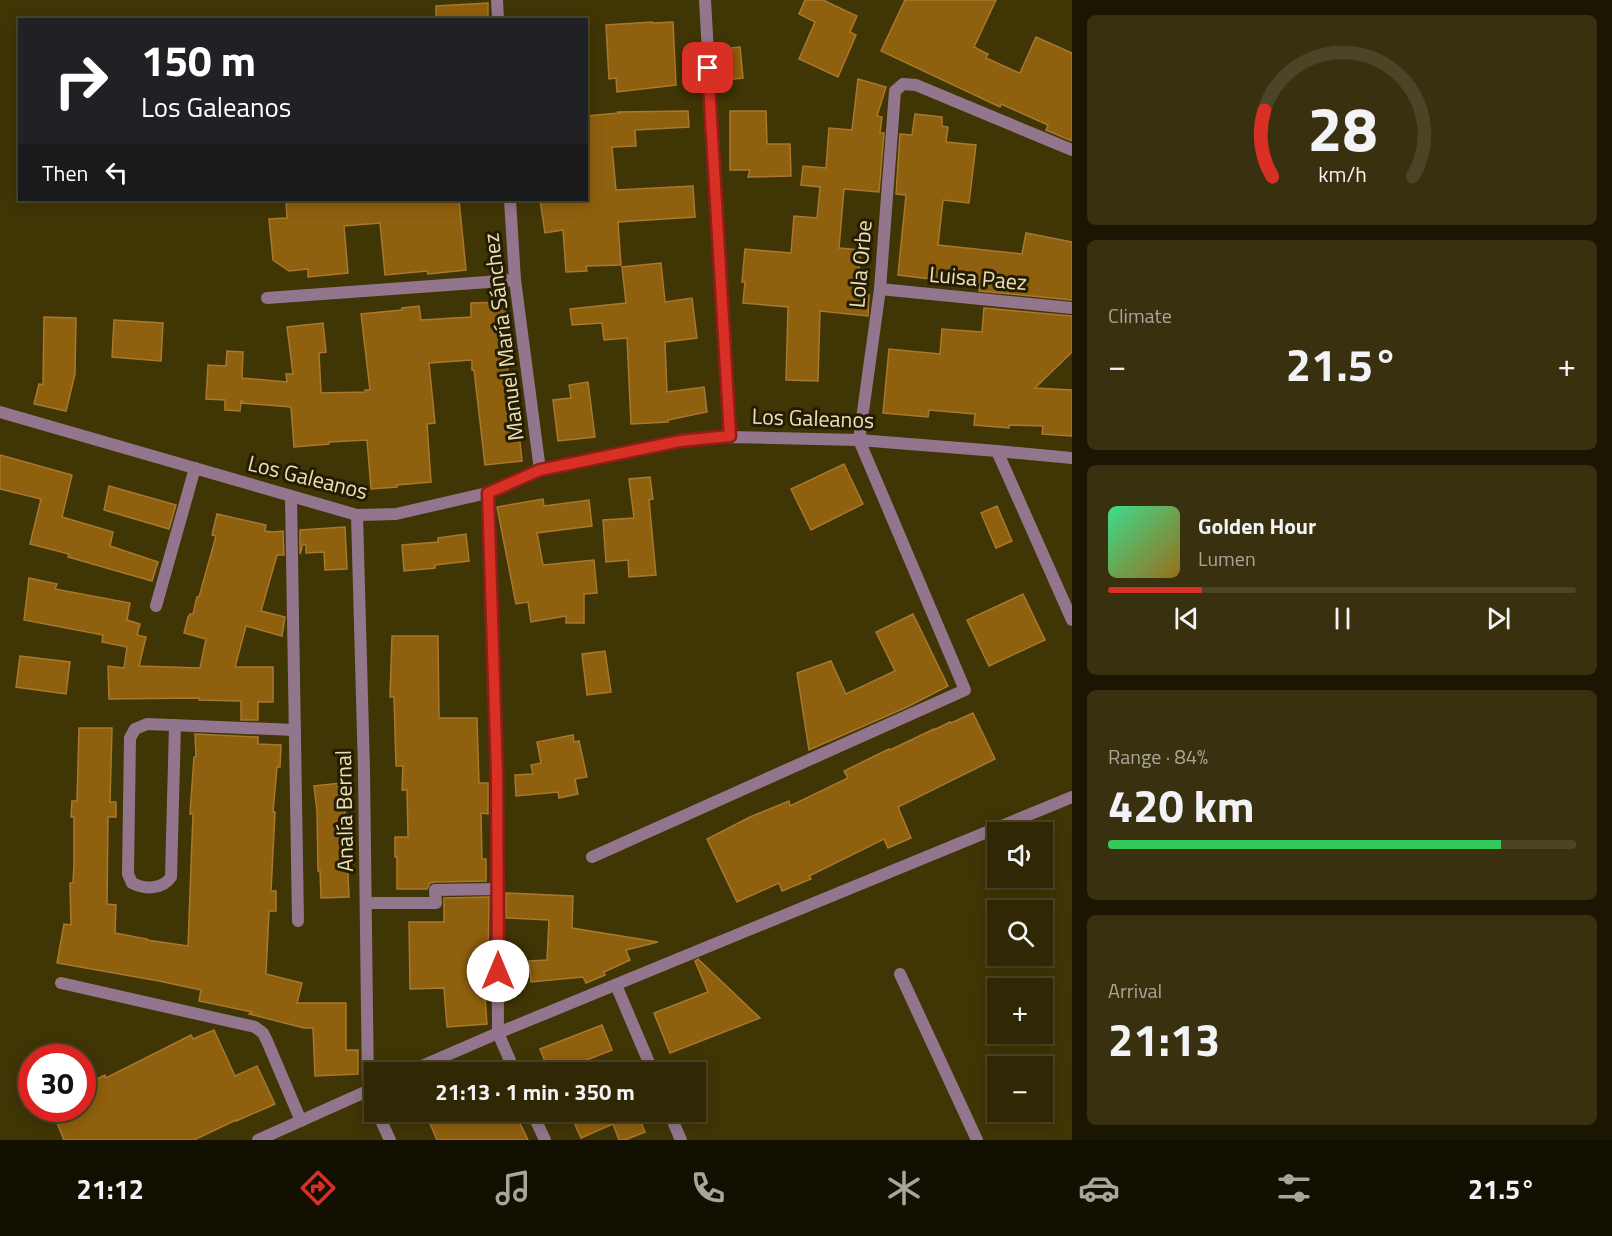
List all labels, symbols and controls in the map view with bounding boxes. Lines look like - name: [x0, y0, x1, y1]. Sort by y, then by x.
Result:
- text: 150 m: [141, 28, 256, 92]
- icon: right: [42, 42, 120, 120]
- pin: [682, 42, 733, 93]
- icon: arrive: [691, 51, 724, 84]
- text: 28: [1307, 80, 1377, 175]
- text: Los Galeanos: [141, 86, 291, 127]
- text: Then: [42, 156, 88, 190]
- icon: left: [100, 156, 133, 189]
- text: km/h: [1318, 158, 1366, 190]
- street label: Lola Orbe: [839, 219, 881, 309]
- street label: Manuel María Sánchez: [473, 231, 533, 443]
- street label: Luisa Paez: [928, 257, 1028, 299]
- text: Climate: [1108, 300, 1172, 331]
- text: 21.5°: [1286, 330, 1398, 398]
- text: −: [1108, 340, 1126, 390]
- text: +: [1558, 340, 1576, 390]
- street label: Los Galeanos: [751, 399, 875, 437]
- street label: Los Galeanos: [244, 446, 372, 508]
- text: Golden Hour: [1198, 509, 1316, 543]
- text: Lumen: [1198, 543, 1256, 574]
- icon: previous: [1170, 602, 1203, 635]
- icon: pause: [1326, 602, 1359, 635]
- icon: next: [1482, 602, 1515, 635]
- text: Range · 84%: [1108, 741, 1208, 772]
- street label: Analía Bernal: [326, 750, 362, 872]
- text: 420 km: [1108, 771, 1254, 839]
- map controls: [987, 822, 1053, 1122]
- button: sound: [987, 822, 1053, 888]
- button: search: [987, 900, 1053, 966]
- position arrow: [466, 939, 530, 1003]
- text: Arrival: [1108, 975, 1162, 1006]
- button: +: [987, 978, 1053, 1044]
- text: 21:13: [1108, 1005, 1220, 1073]
- speed limit sign: 30: [18, 1044, 96, 1122]
- button: −: [987, 1056, 1053, 1122]
- text: 21:13 · 1 min · 350 m: [435, 1075, 635, 1109]
- icon: directions: [297, 1167, 339, 1209]
- icon: music: [492, 1167, 534, 1209]
- icon: phone: [687, 1167, 729, 1209]
- icon: climate: [883, 1167, 925, 1209]
- icon: car: [1078, 1167, 1120, 1209]
- icon: filters: [1273, 1167, 1315, 1209]
- text: 21:12: [77, 1168, 144, 1209]
- text: 21.5°: [1468, 1168, 1535, 1209]

